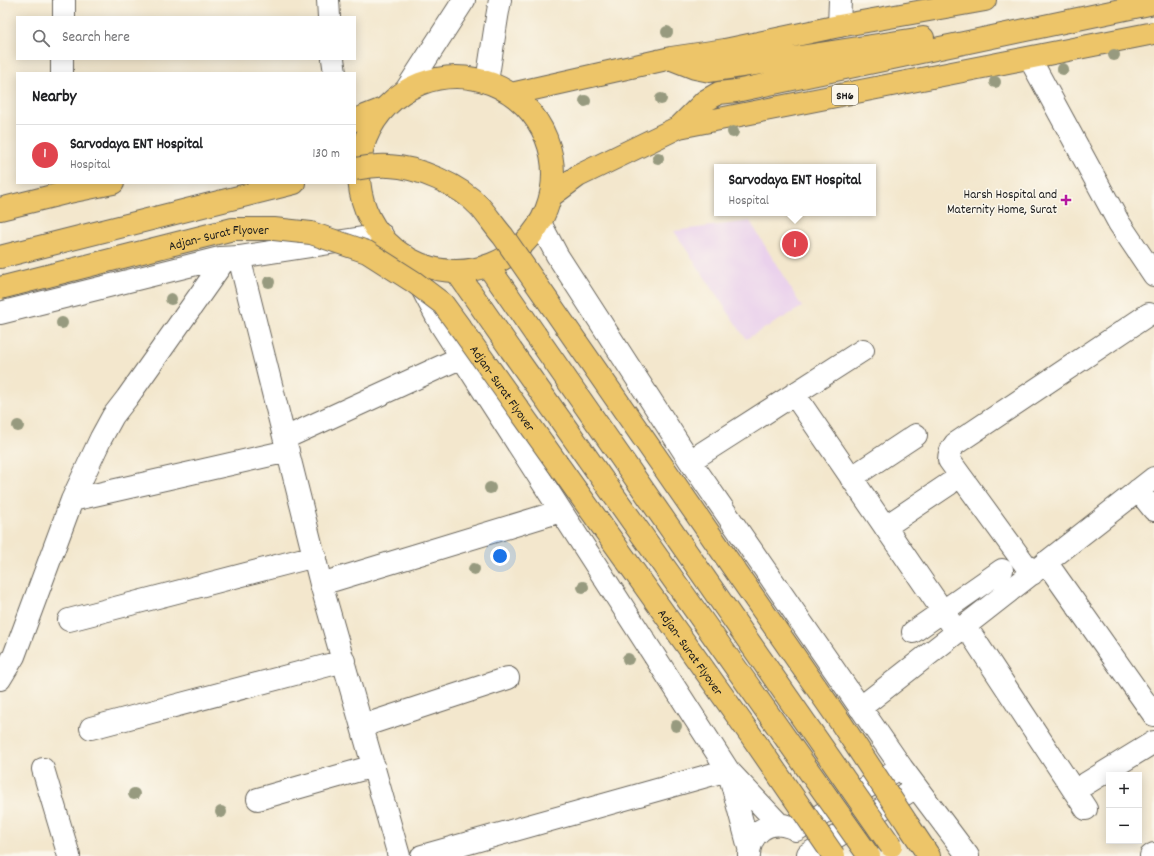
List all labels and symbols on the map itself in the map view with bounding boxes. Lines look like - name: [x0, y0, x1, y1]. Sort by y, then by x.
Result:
- road number: SH6: [832, 85, 858, 105]
- place label: Harsh Hospital and Maternity Home, Surat: [947, 186, 1057, 220]
- marker: Harsh Hospital and Maternity Home, Surat: [1060, 194, 1072, 206]
- street label: Adjan- Surat Flyover: [167, 222, 269, 257]
- pin: 1: [782, 229, 808, 259]
- street label: Adjan- Surat Flyover: [464, 342, 539, 436]
- your location: [490, 546, 510, 566]
- street label: Adjan- Surat Flyover: [652, 606, 727, 700]

